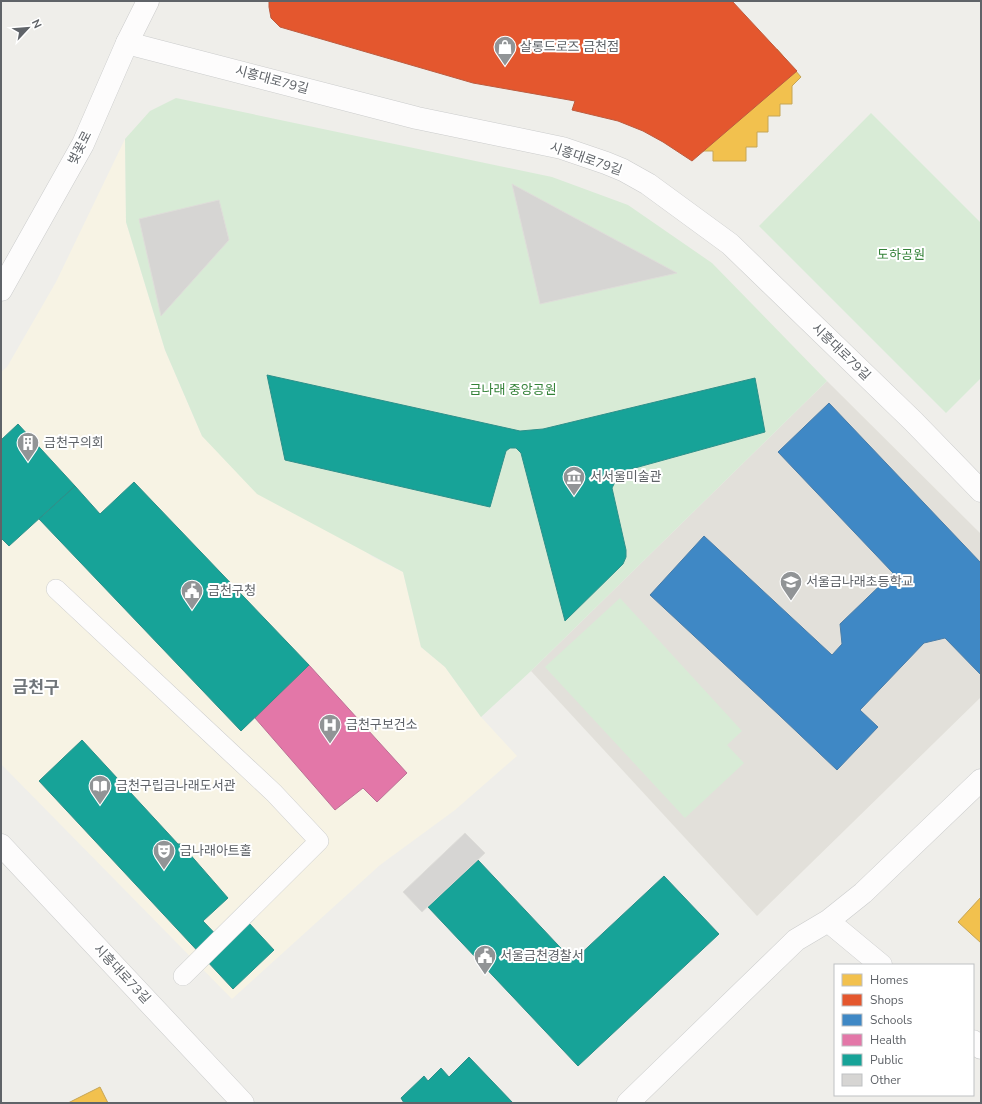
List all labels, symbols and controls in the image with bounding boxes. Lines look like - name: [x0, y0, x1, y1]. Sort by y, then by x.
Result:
- north arrow: [8, 8, 48, 48]
- text: N: [28, 17, 45, 31]
- shop icon: 살롱드로즈 금천점: [492, 34, 518, 67]
- place label: 살롱드로즈 금천점: [520, 38, 619, 56]
- street label: 시흥대로79길: [233, 62, 311, 98]
- street label: 벚꽃로: [64, 128, 96, 168]
- street label: 시흥대로79길: [547, 138, 625, 180]
- park label: 도하공원: [877, 246, 925, 264]
- street label: 시흥대로79길: [808, 319, 874, 385]
- park label: 금나래 중앙공원: [469, 381, 557, 399]
- building icon: 금천구의회: [15, 430, 41, 463]
- place label: 금천구의회: [44, 434, 104, 452]
- museum icon: 서서울미술관: [561, 464, 587, 497]
- place label: 서서울미술관: [590, 468, 662, 486]
- school or university icon: 서울금나래초등학교: [778, 569, 804, 602]
- place label: 서울금나래초등학교: [806, 573, 914, 591]
- public building icon: 금천구청: [179, 578, 205, 611]
- place label: 금천구청: [208, 582, 256, 600]
- district label: 금천구: [13, 676, 59, 699]
- hospital icon: 금천구보건소: [317, 712, 343, 745]
- place label: 금천구보건소: [346, 716, 418, 734]
- library icon: 금천구립금나래도서관: [87, 773, 113, 806]
- place label: 금천구립금나래도서관: [116, 777, 236, 795]
- theatre icon: 금나래아트홀: [151, 838, 177, 871]
- place label: 금나래아트홀: [180, 842, 252, 860]
- street label: 시흥대로73길: [90, 940, 154, 1008]
- public building icon: 서울금천경찰서: [472, 943, 498, 976]
- place label: 서울금천경찰서: [500, 947, 584, 965]
- legend: [834, 964, 974, 1096]
- text: Homes: [870, 972, 908, 988]
- text: Shops: [870, 992, 904, 1008]
- text: Schools: [870, 1012, 913, 1028]
- text: Health: [870, 1032, 906, 1048]
- text: Public: [870, 1052, 904, 1068]
- text: Other: [870, 1072, 902, 1088]

